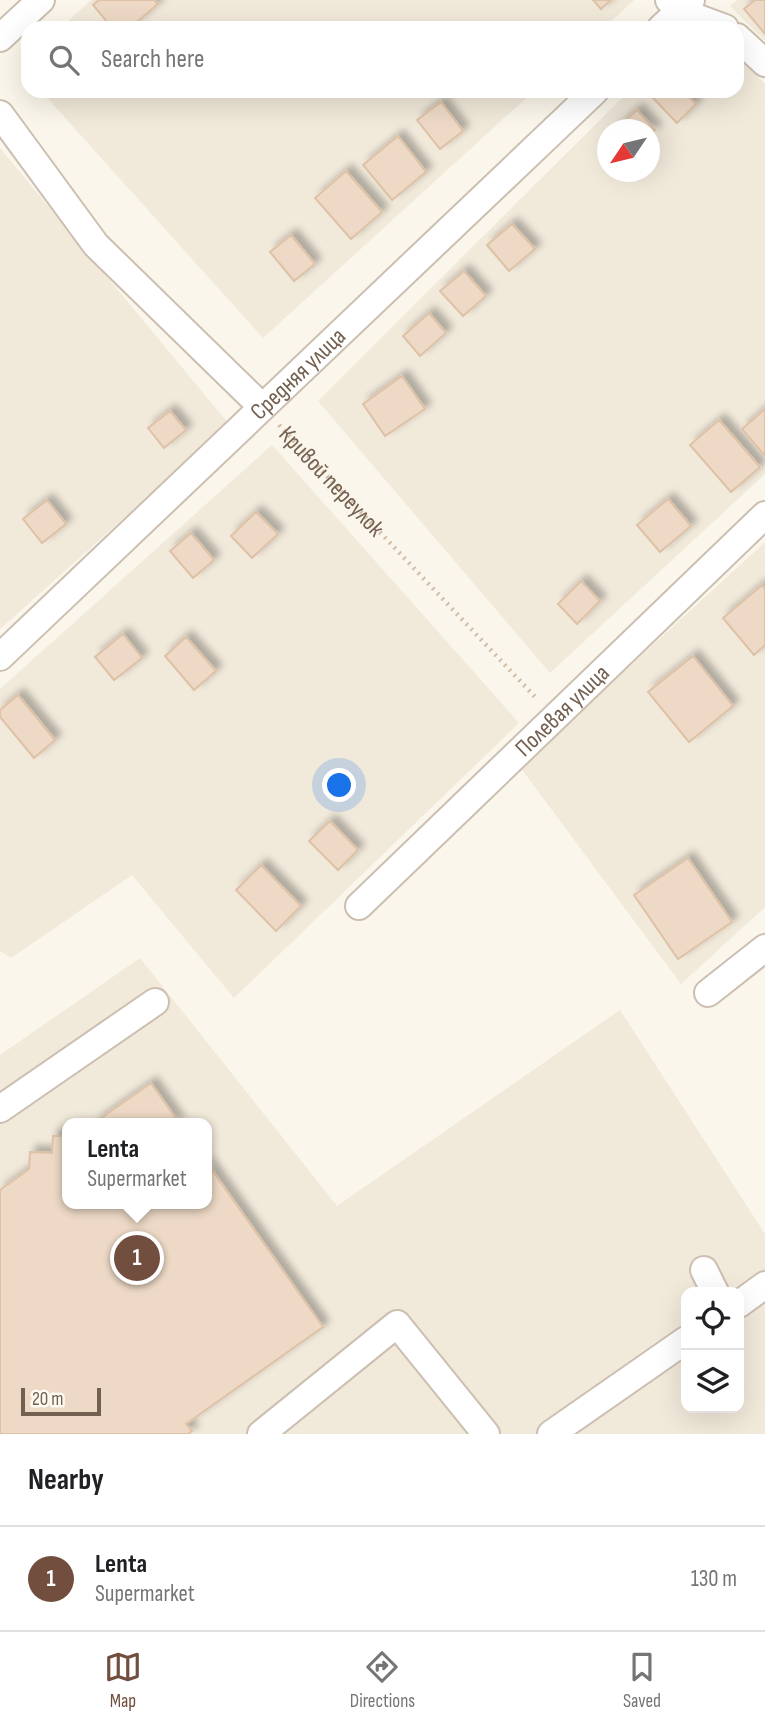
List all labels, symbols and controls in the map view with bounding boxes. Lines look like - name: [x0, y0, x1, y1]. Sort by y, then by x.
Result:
- search box: [21, 21, 744, 98]
- icon: search: [45, 41, 83, 79]
- text: Search here: [101, 44, 204, 75]
- north arrow: [597, 119, 660, 182]
- street label: Средняя улица: [244, 322, 352, 426]
- street label: Кривой переулок: [273, 420, 391, 543]
- street label: Полевая улица: [509, 659, 616, 763]
- your location: [322, 768, 356, 802]
- popup: [62, 1118, 212, 1209]
- text: Lenta: [87, 1134, 139, 1165]
- text: Supermarket: [87, 1165, 187, 1193]
- pin: 1: [114, 1232, 160, 1284]
- map controls: [681, 1287, 744, 1413]
- button: locate: [681, 1287, 744, 1350]
- button: layers: [681, 1350, 744, 1413]
- scale bar: [21, 1385, 102, 1417]
- text: 20 m: [32, 1388, 64, 1411]
- text: Nearby: [28, 1462, 104, 1498]
- text: Lenta: [95, 1549, 147, 1580]
- text: 1: [46, 1565, 56, 1593]
- text: 130 m: [691, 1565, 737, 1593]
- text: Supermarket: [95, 1580, 195, 1608]
- tab: Map: [104, 1648, 142, 1713]
- tab: Directions: [350, 1648, 415, 1713]
- tab: Saved: [623, 1648, 661, 1713]

